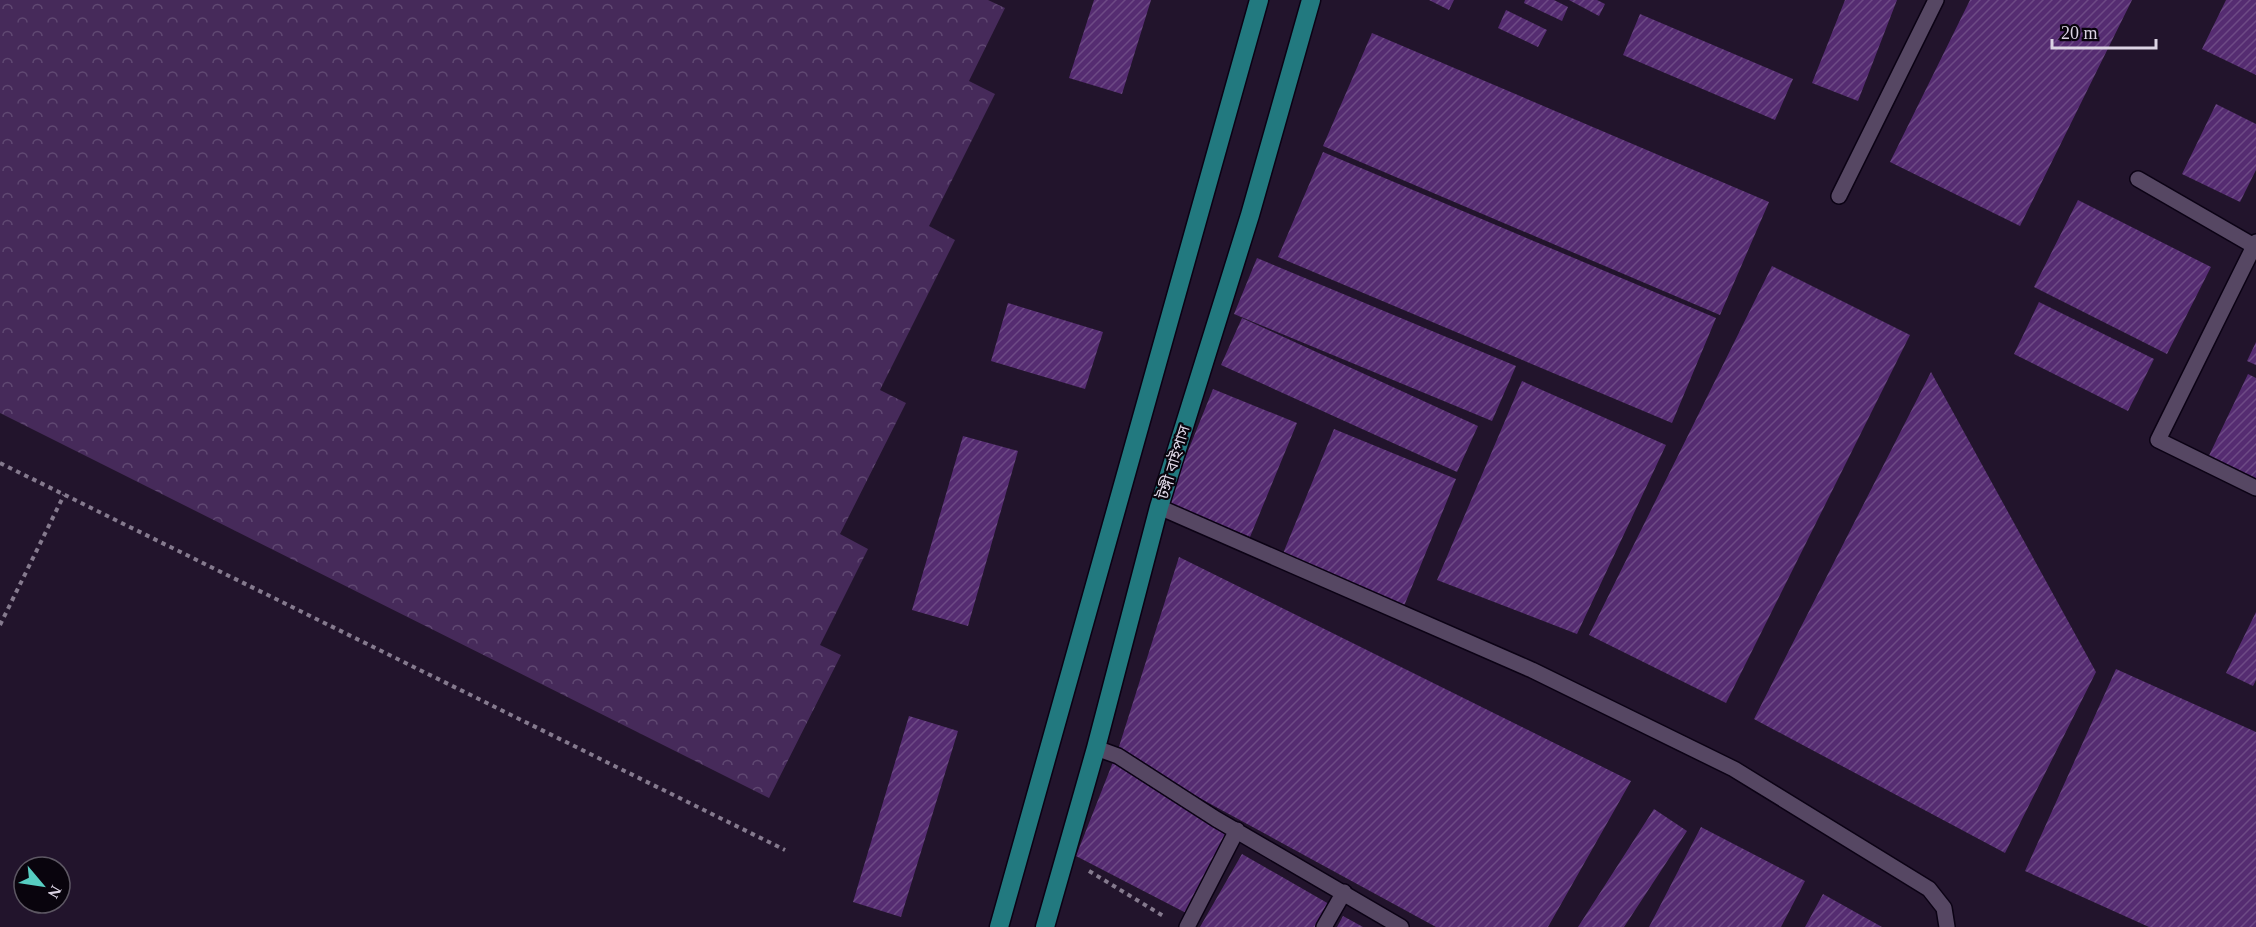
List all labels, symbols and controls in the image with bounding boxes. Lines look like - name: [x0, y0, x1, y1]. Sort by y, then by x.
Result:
- scale bar: [2052, 12, 2156, 50]
- text: 20 m: [2061, 23, 2098, 43]
- street label: টঙ্গী বাইপাস: [1153, 422, 1193, 502]
- north arrow: [12, 855, 72, 915]
- text: N: [44, 883, 65, 902]

